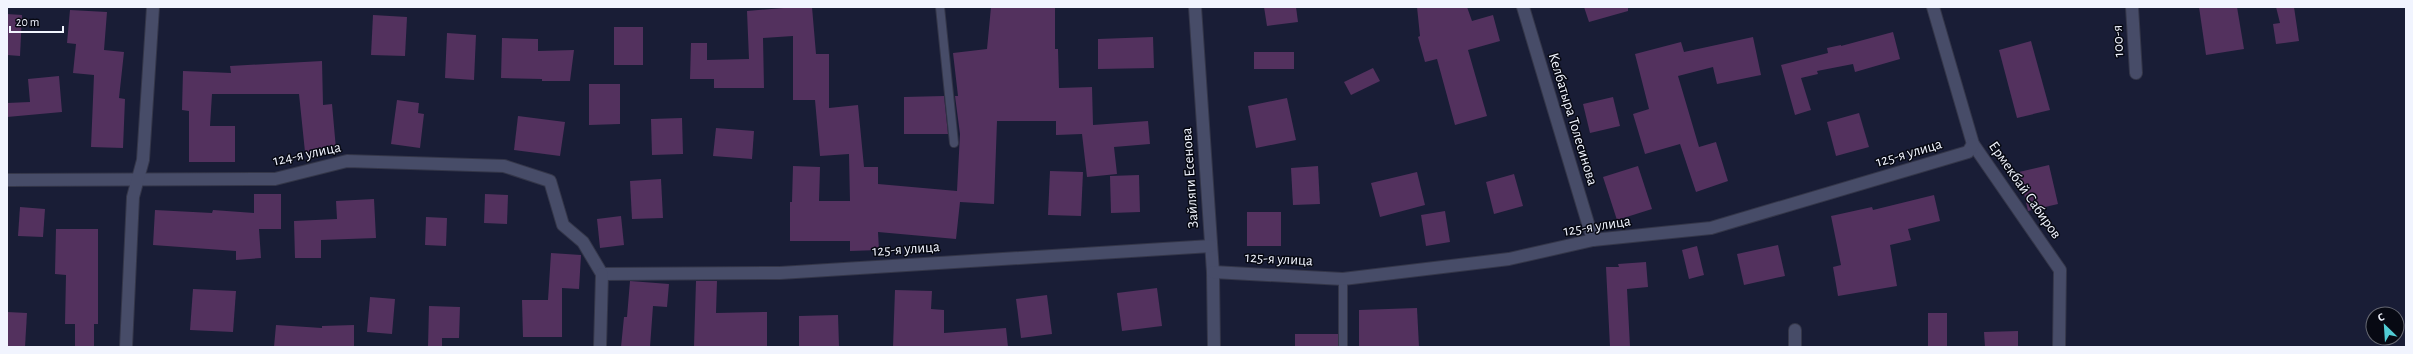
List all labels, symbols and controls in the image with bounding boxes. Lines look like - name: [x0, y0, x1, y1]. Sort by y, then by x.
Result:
- scale bar: [10, 8, 63, 34]
- text: 20 m: [16, 16, 39, 28]
- street label: 100-я: [2110, 24, 2126, 58]
- street label: Келбатыра Толесинова: [1546, 51, 1600, 187]
- street label: Зайляги Есенова: [1179, 127, 1201, 229]
- street label: 125-я улица: [1874, 136, 1944, 170]
- street label: 124-я улица: [272, 139, 342, 168]
- street label: Ермекбай Сабиров: [1986, 139, 2064, 241]
- street label: 125-я улица: [1562, 213, 1632, 239]
- street label: 125-я улица: [872, 239, 941, 259]
- street label: 125-я улица: [1245, 250, 1313, 268]
- north arrow: [2365, 306, 2405, 346]
- text: С: [2376, 311, 2386, 324]

